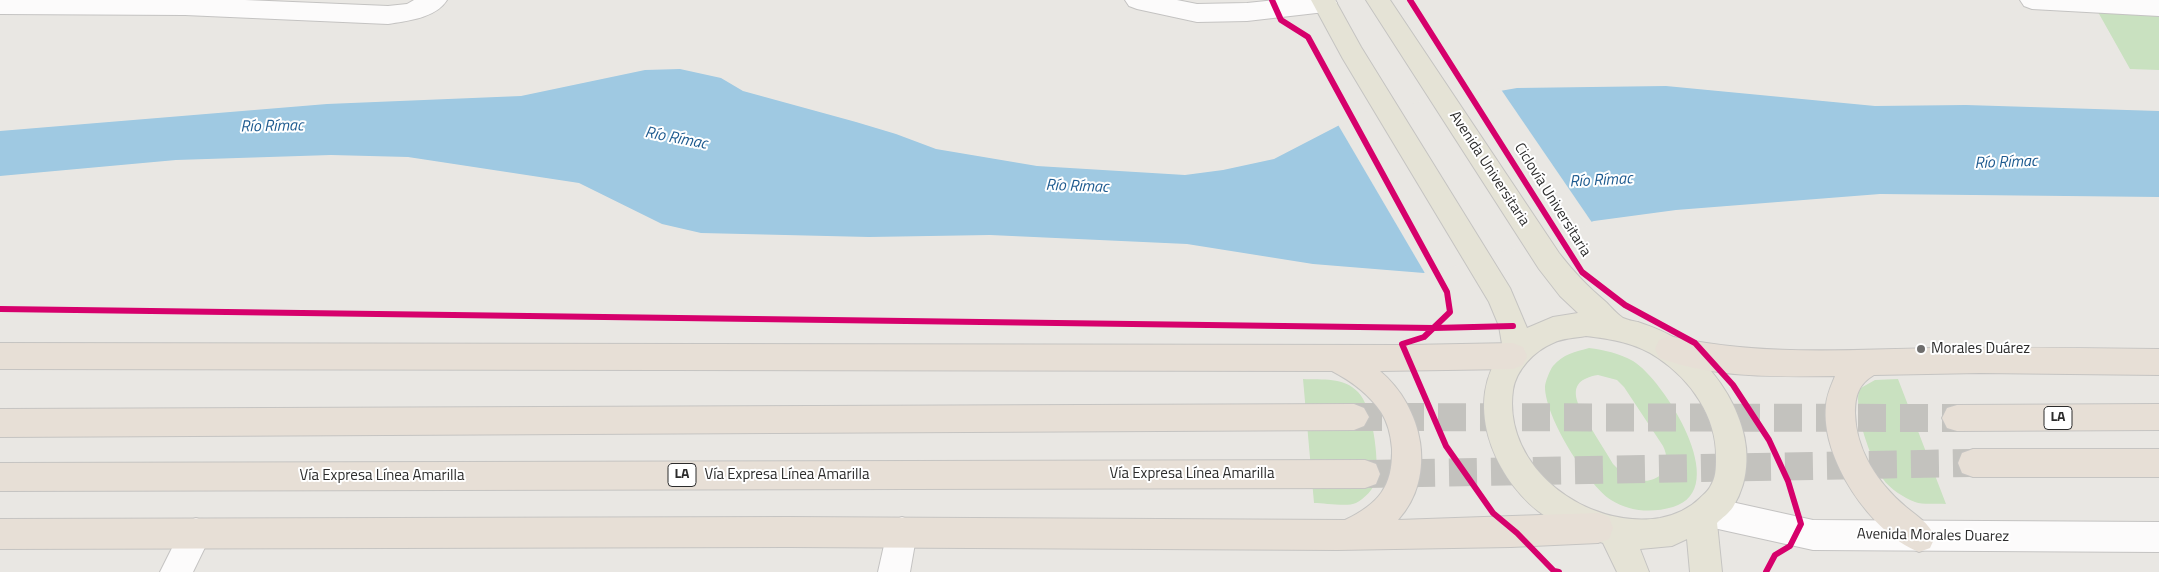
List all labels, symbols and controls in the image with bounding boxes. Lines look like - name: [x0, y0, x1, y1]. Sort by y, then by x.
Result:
- street label: Avenida Universitaria: [1445, 108, 1533, 230]
- water label: Río Rímac: [240, 117, 304, 137]
- water label: Río Rímac: [643, 124, 709, 154]
- street label: Ciclovía Universitaria: [1510, 140, 1594, 260]
- water label: Río Rímac: [1974, 152, 2038, 174]
- water label: Río Rímac: [1569, 170, 1633, 192]
- water label: Río Rímac: [1045, 176, 1109, 198]
- place label: Morales Duárez: [1931, 340, 2030, 358]
- marker: Morales Duárez: [1915, 343, 1927, 355]
- road number: LA: [2044, 406, 2072, 429]
- road number: LA: [668, 464, 696, 486]
- street label: Vía Expresa Línea Amarilla: [1109, 465, 1275, 483]
- street label: Vía Expresa Línea Amarilla: [704, 466, 870, 484]
- street label: Vía Expresa Línea Amarilla: [299, 467, 465, 485]
- street label: Avenida Morales Duarez: [1857, 526, 2009, 546]

